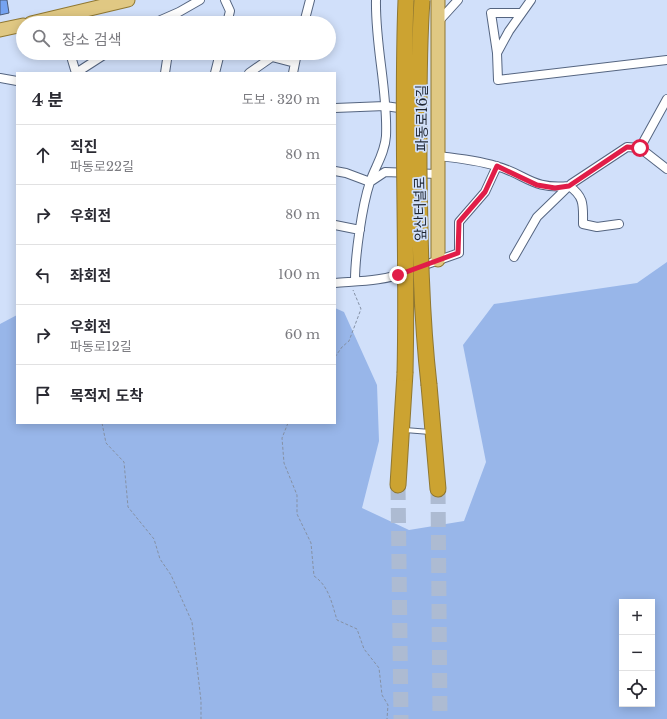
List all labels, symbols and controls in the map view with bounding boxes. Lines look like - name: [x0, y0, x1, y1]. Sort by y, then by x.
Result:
- search box: [16, 16, 336, 60]
- icon: search: [30, 27, 52, 49]
- text: 장소 검색: [62, 30, 122, 49]
- street label: 파동로16길: [413, 85, 431, 151]
- text: 4 분: [32, 90, 63, 111]
- text: 도보 · 320 m: [242, 91, 320, 108]
- text: 직진: [70, 137, 98, 156]
- route start: [631, 139, 649, 157]
- icon: ahead: [32, 144, 54, 166]
- text: 80 m: [285, 146, 320, 163]
- text: 파동로22길: [70, 158, 134, 175]
- street label: 앞산터널로: [410, 177, 430, 241]
- icon: right: [32, 204, 54, 226]
- text: 우회전: [70, 206, 111, 225]
- text: 80 m: [285, 206, 320, 223]
- icon: left: [32, 264, 54, 286]
- text: 좌회전: [70, 266, 111, 285]
- text: 100 m: [278, 266, 320, 283]
- route end: [389, 266, 407, 284]
- text: 우회전: [70, 317, 111, 336]
- icon: right: [32, 324, 54, 346]
- text: 60 m: [285, 326, 320, 343]
- text: 파동로12길: [70, 338, 132, 355]
- icon: arrive: [32, 384, 54, 406]
- text: 목적지 도착: [70, 386, 143, 405]
- map controls: [619, 599, 655, 707]
- button: +: [619, 599, 655, 635]
- button: −: [619, 635, 655, 671]
- button: locate: [619, 671, 655, 707]

